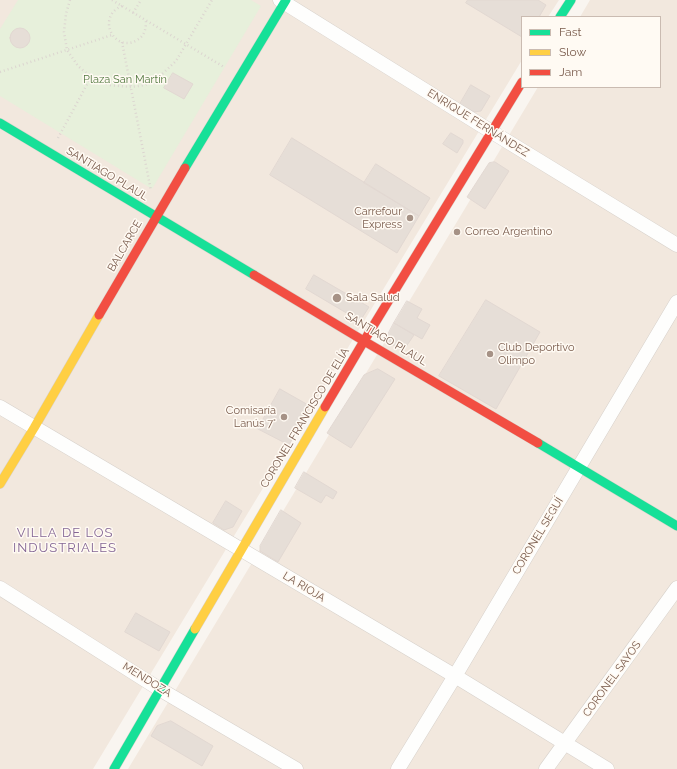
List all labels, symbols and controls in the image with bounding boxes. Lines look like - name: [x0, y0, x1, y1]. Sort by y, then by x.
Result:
- legend: [521, 16, 661, 88]
- text: Fast: [559, 25, 582, 39]
- text: Slow: [559, 45, 586, 59]
- text: Jam: [559, 65, 582, 79]
- park label: Plaza San Martín: [83, 73, 167, 87]
- street label: ENRIQUE FERNÁNDEZ: [425, 86, 531, 160]
- street label: SANTIAGO PLAUL: [64, 144, 150, 204]
- place label: Carrefour Express: [354, 205, 402, 231]
- marker: Carrefour Express: [405, 213, 415, 223]
- street label: BALCARCE: [105, 218, 145, 274]
- place label: Correo Argentino: [465, 225, 552, 239]
- marker: Correo Argentino: [452, 227, 462, 237]
- place label: Sala Salud: [346, 291, 400, 305]
- marker: Sala Salud: [331, 292, 343, 304]
- street label: SANTIAGO PLAUL: [343, 309, 429, 369]
- place label: Club Deportivo Olimpo: [498, 341, 574, 367]
- street label: CORONEL FRANCISCO DE ELÍA: [258, 345, 352, 491]
- marker: Club Deportivo Olimpo: [485, 349, 495, 359]
- place label: Comisaría Lanús 7°: [226, 404, 276, 430]
- marker: Comisaría Lanús 7°: [279, 412, 289, 422]
- street label: CORONEL SEGUÍ: [510, 495, 566, 577]
- district label: VILLA DE LOS INDUSTRIALES: [13, 525, 117, 556]
- street label: LA RIOJA: [280, 569, 328, 605]
- street label: CORONEL SAYOS: [580, 639, 644, 719]
- street label: MENDOZA: [120, 660, 174, 700]

